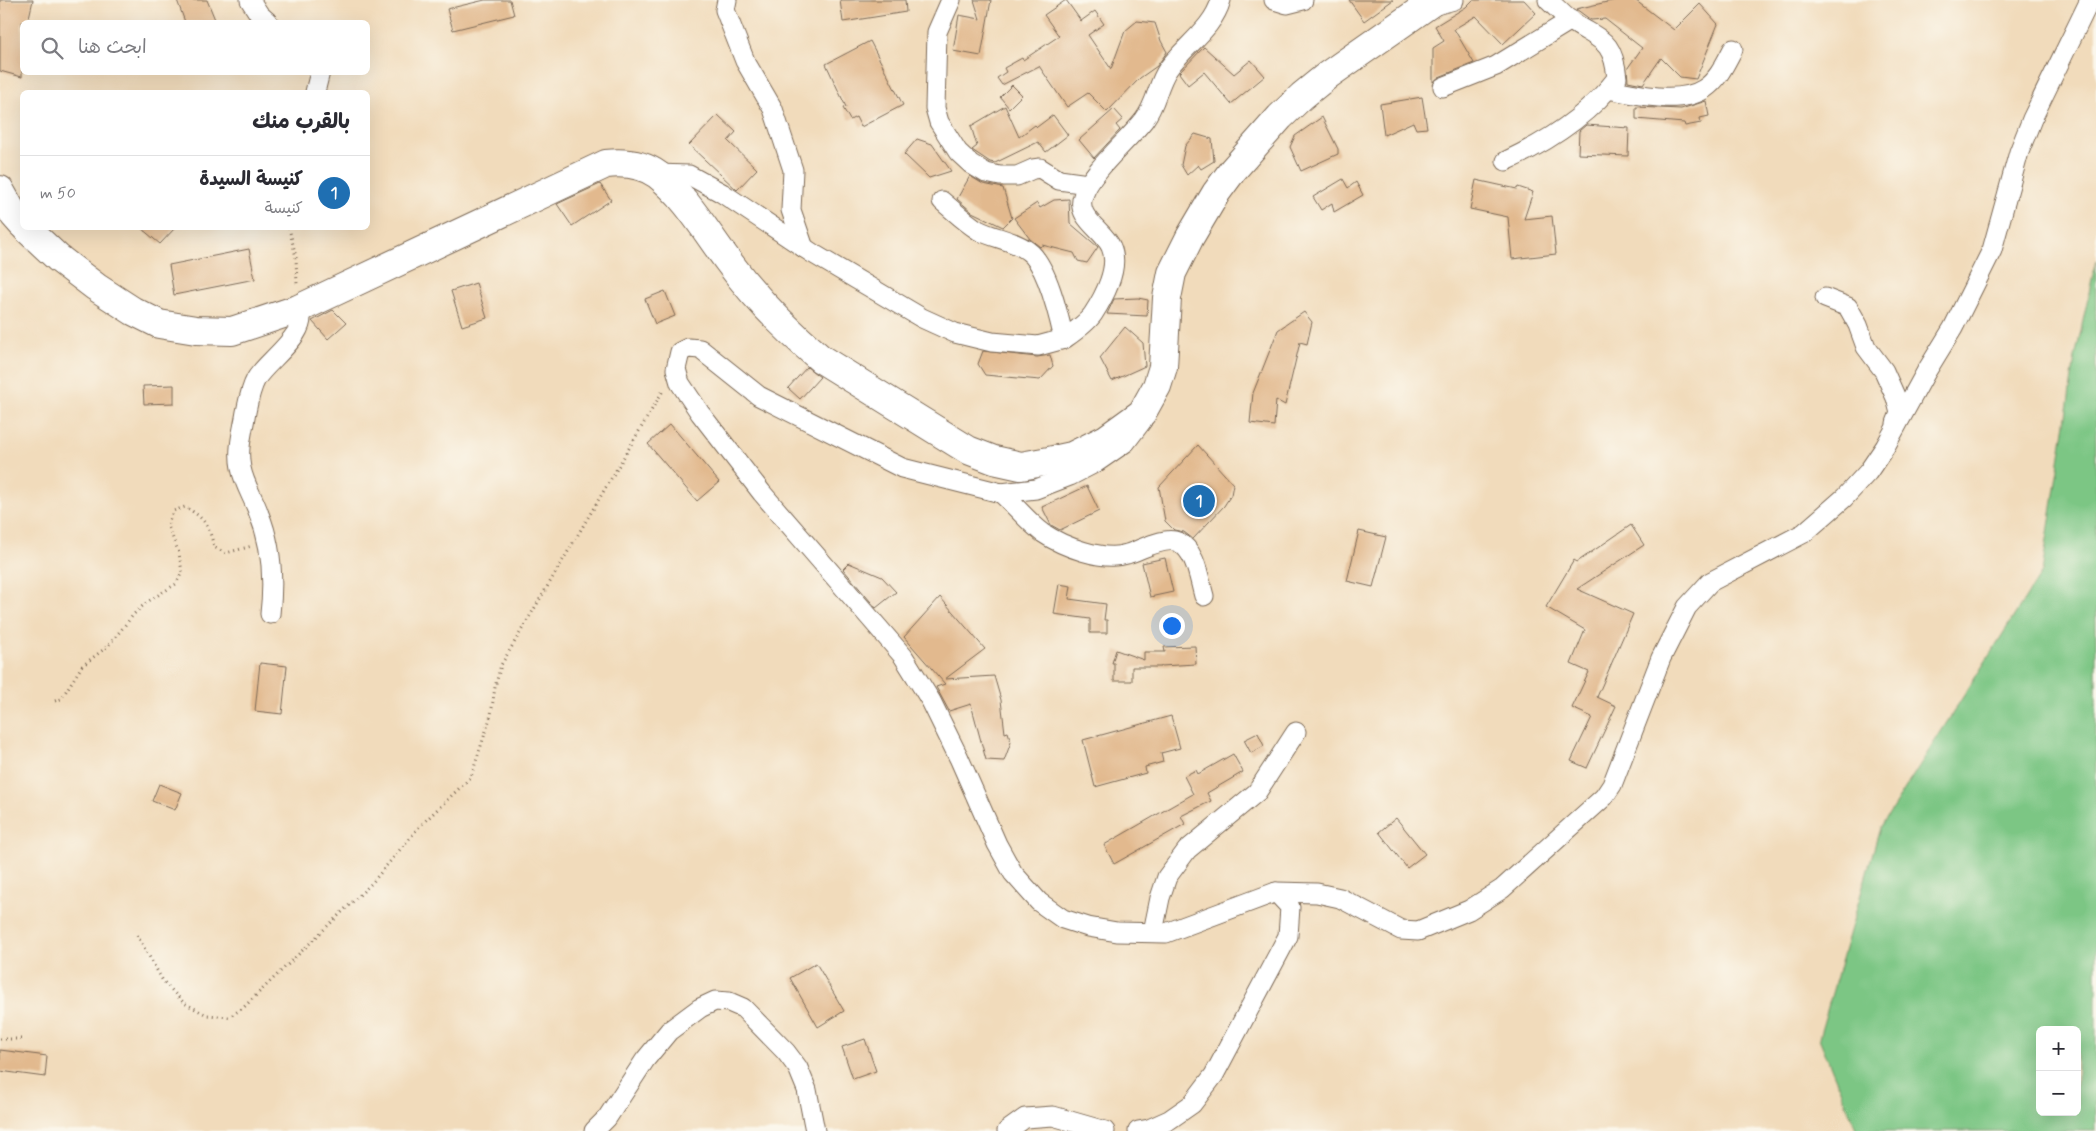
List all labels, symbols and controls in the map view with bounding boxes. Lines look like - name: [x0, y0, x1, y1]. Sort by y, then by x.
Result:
- search box: [20, 20, 370, 75]
- icon: search: [38, 34, 66, 62]
- text: ابحث هنا: [78, 35, 147, 60]
- text: بالقرب منك: [252, 108, 350, 136]
- text: كنيسة السيدة: [199, 167, 303, 192]
- text: 50 m: [40, 183, 76, 204]
- text: 1: [330, 183, 338, 204]
- text: كنيسة: [265, 198, 303, 219]
- pin: 1: [1183, 482, 1215, 520]
- your location: [1159, 613, 1185, 639]
- map controls: [2036, 1026, 2081, 1116]
- button: +: [2036, 1026, 2081, 1071]
- button: −: [2036, 1071, 2081, 1116]

